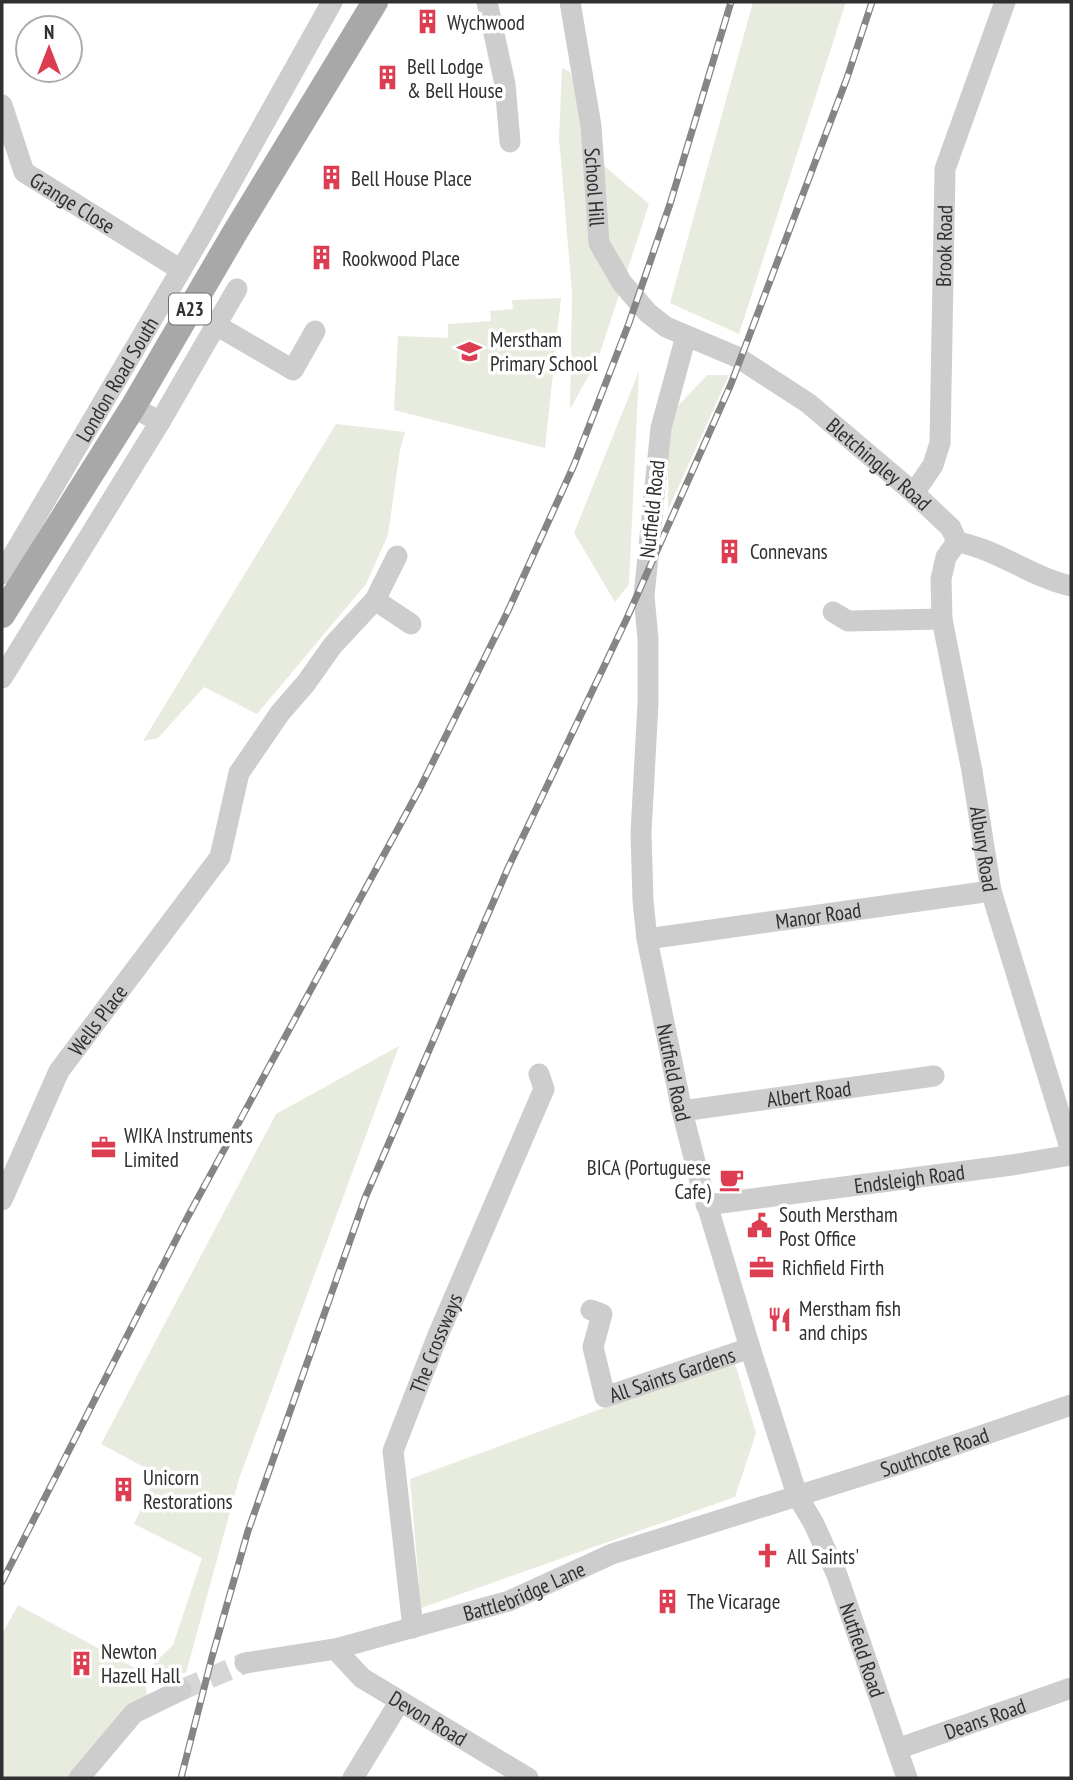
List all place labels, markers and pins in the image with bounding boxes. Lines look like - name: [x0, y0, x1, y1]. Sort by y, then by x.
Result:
- building icon: Wychwood: [413, 8, 441, 36]
- place label: Wychwood: [447, 9, 525, 36]
- place label: Bell Lodge & Bell House: [407, 53, 503, 104]
- building icon: Bell Lodge & Bell House: [373, 64, 401, 92]
- building icon: Bell House Place: [317, 164, 345, 192]
- place label: Bell House Place: [351, 165, 472, 192]
- building icon: Rookwood Place: [308, 244, 336, 272]
- place label: Rookwood Place: [342, 245, 460, 272]
- place label: Merstham Primary School: [490, 326, 598, 377]
- school or university icon: Merstham Primary School: [456, 337, 484, 365]
- building icon: Connevans: [716, 537, 744, 565]
- place label: Connevans: [750, 538, 828, 565]
- place label: WIKA Instruments Limited: [124, 1122, 253, 1173]
- office icon: WIKA Instruments Limited: [90, 1133, 118, 1161]
- place label: BICA (Portuguese Cafe): [587, 1154, 711, 1205]
- cafe icon: BICA (Portuguese Cafe): [717, 1165, 745, 1193]
- place label: South Merstham Post Office: [779, 1201, 898, 1252]
- public building icon: South Merstham Post Office: [745, 1212, 773, 1240]
- office icon: Richfield Firth: [748, 1253, 776, 1281]
- place label: Richfield Firth: [782, 1254, 884, 1281]
- place label: Merstham fish and chips: [799, 1295, 901, 1346]
- restaurant icon: Merstham fish and chips: [765, 1306, 793, 1334]
- place label: Unicorn Restorations: [143, 1464, 233, 1515]
- building icon: Unicorn Restorations: [109, 1475, 137, 1503]
- church icon: All Saints': [753, 1542, 781, 1570]
- place label: All Saints': [787, 1543, 859, 1570]
- building icon: The Vicarage: [653, 1587, 681, 1615]
- place label: The Vicarage: [687, 1588, 780, 1615]
- place label: Newton Hazell Hall: [101, 1638, 180, 1689]
- building icon: Newton Hazell Hall: [67, 1649, 95, 1677]

